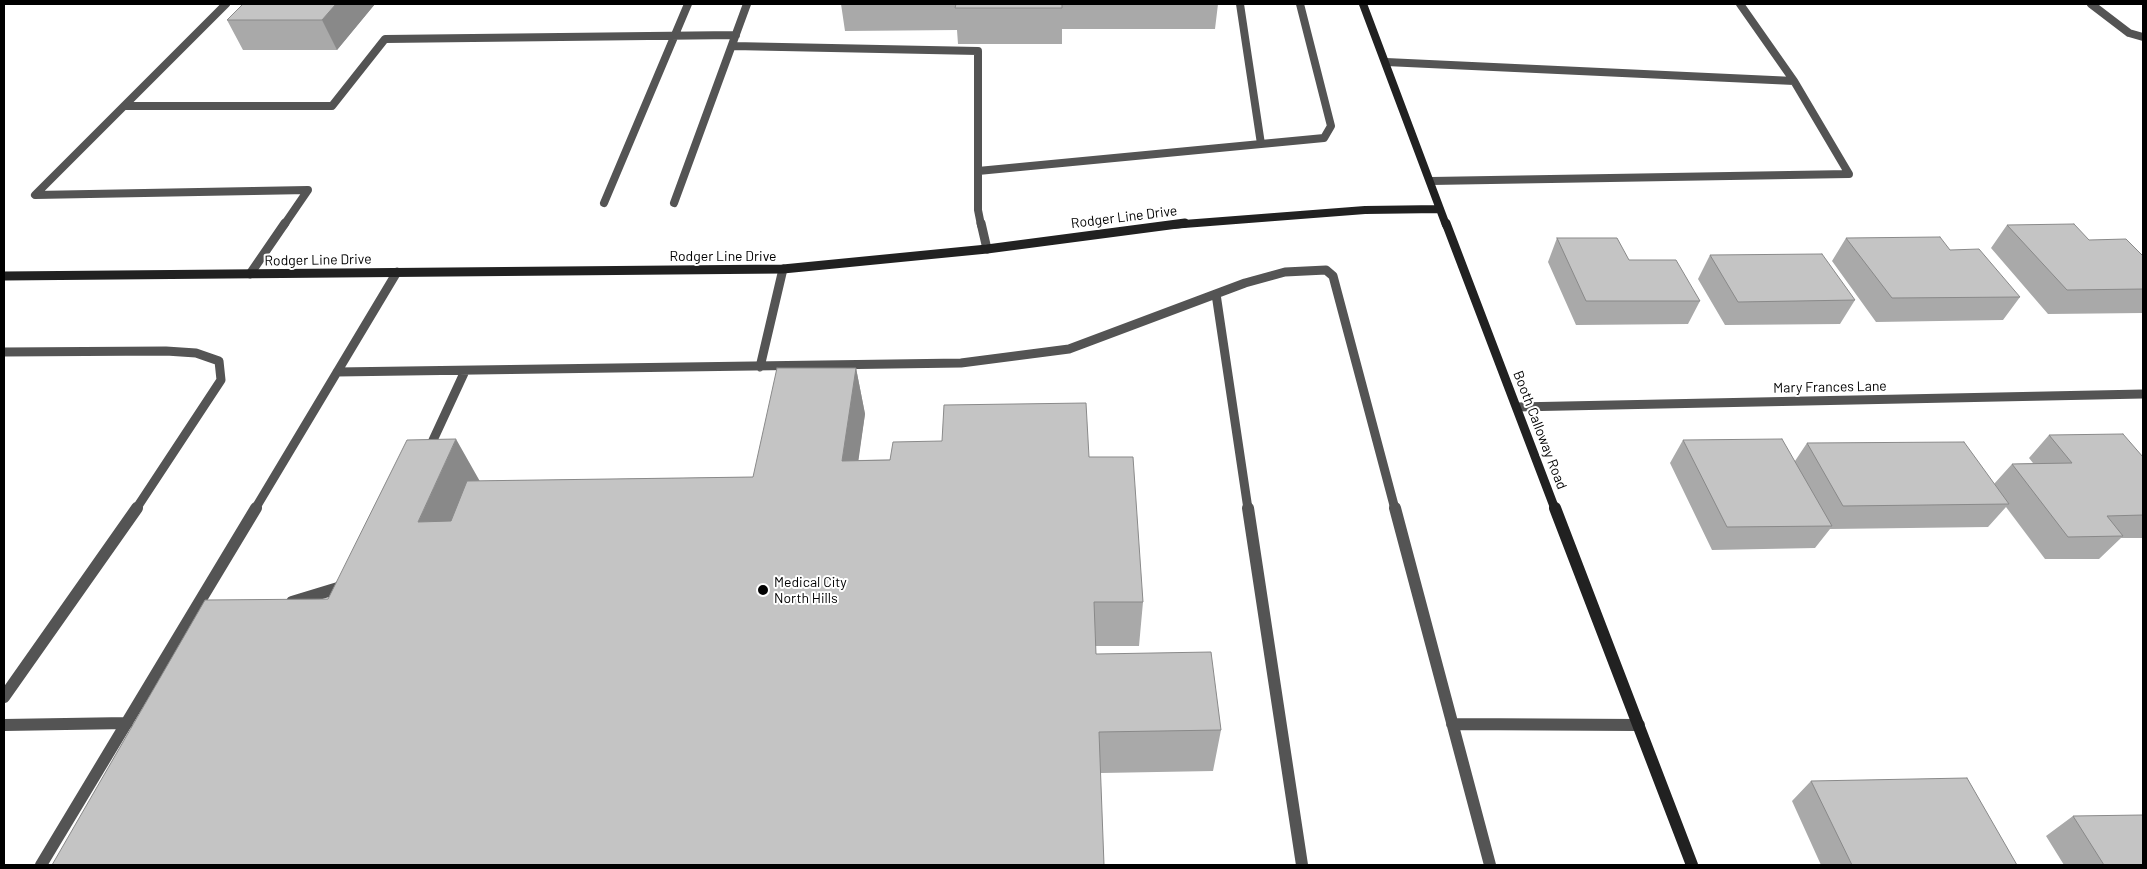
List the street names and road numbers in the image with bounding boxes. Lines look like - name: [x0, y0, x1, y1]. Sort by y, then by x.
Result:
- street label: Rodger Line Drive: [1070, 202, 1178, 232]
- street label: Rodger Line Drive: [669, 248, 777, 264]
- street label: Rodger Line Drive: [264, 251, 372, 269]
- street label: Booth Calloway Road: [1510, 368, 1570, 492]
- street label: Mary Frances Lane: [1773, 378, 1887, 396]

